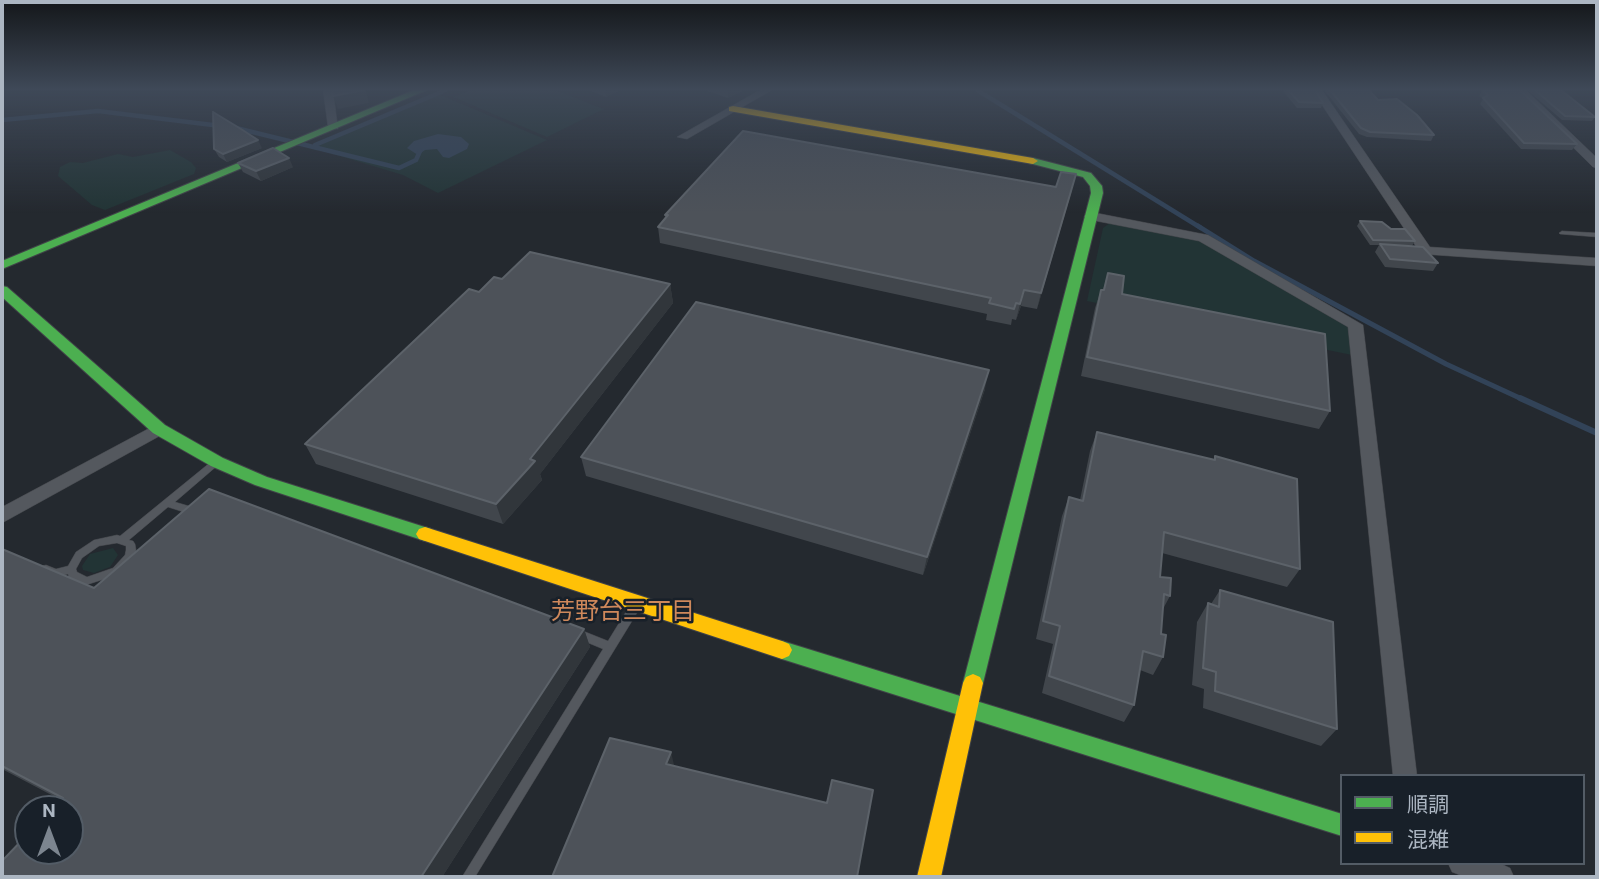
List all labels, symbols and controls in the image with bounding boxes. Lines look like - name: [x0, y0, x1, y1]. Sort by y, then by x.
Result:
- district label: 芳野台三丁目: [551, 599, 695, 627]
- legend: [1340, 774, 1585, 865]
- text: 順調: [1407, 793, 1449, 817]
- north arrow: [14, 795, 84, 865]
- text: N: [42, 799, 56, 822]
- text: 混雑: [1407, 828, 1449, 852]

